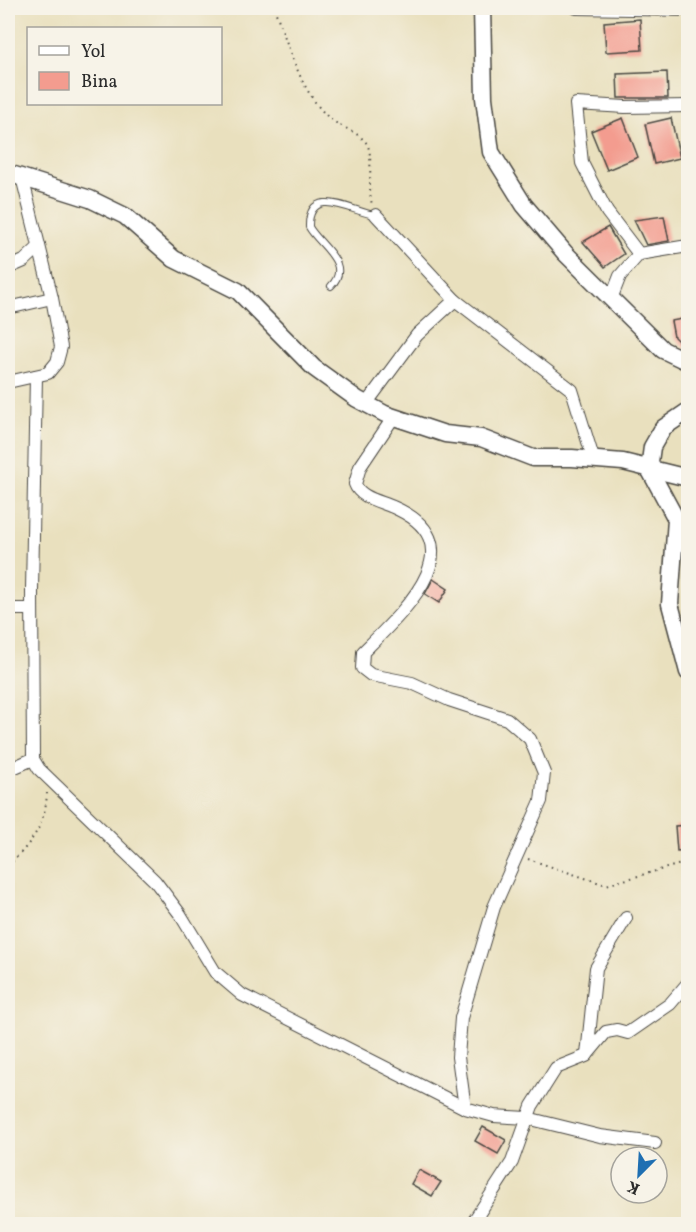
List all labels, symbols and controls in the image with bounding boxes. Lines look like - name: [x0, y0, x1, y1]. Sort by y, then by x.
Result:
- legend: [27, 27, 222, 105]
- text: Yol: [81, 40, 106, 65]
- text: Bina: [81, 70, 117, 95]
- north arrow: [609, 1145, 669, 1205]
- text: K: [624, 1174, 643, 1199]

